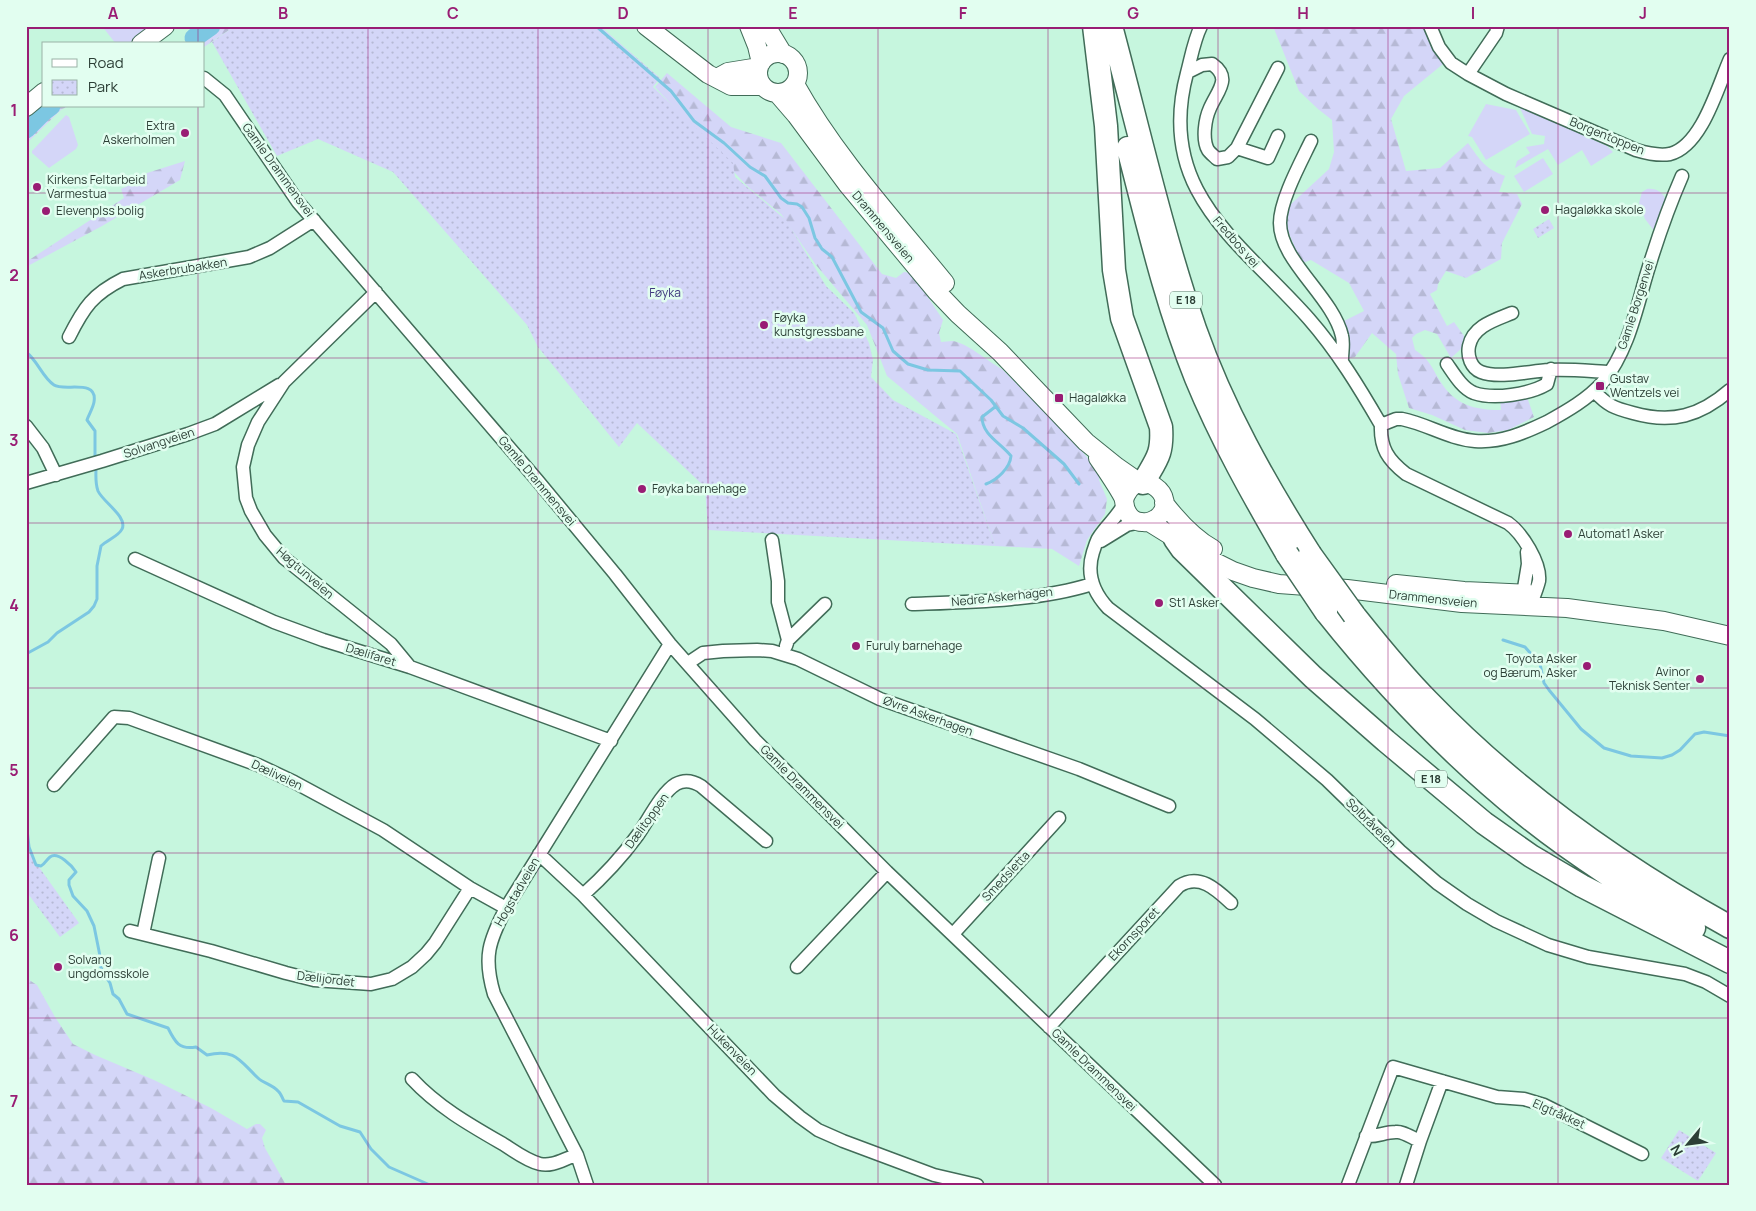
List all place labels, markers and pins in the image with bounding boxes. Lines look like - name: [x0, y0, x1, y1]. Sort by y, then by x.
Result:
- place label: Extra Askerholmen: [103, 117, 175, 148]
- marker: Extra Askerholmen: [179, 127, 191, 139]
- place label: Kirkens Feltarbeid Varmestua: [47, 171, 145, 202]
- marker: Kirkens Feltarbeid Varmestua: [31, 181, 43, 193]
- place label: Hagaløkka skole: [1555, 201, 1644, 218]
- place label: Elevenplss bolig: [56, 202, 144, 219]
- marker: Hagaløkka skole: [1539, 204, 1551, 216]
- marker: Elevenplss bolig: [40, 205, 52, 217]
- place label: Føyka kunstgressbane: [774, 309, 864, 340]
- marker: Føyka kunstgressbane: [758, 319, 770, 331]
- place label: Gustav Wentzels vei: [1610, 370, 1679, 401]
- marker: Gustav Wentzels vei: [1594, 380, 1606, 392]
- place label: Hagaløkka: [1069, 389, 1126, 406]
- marker: Hagaløkka: [1053, 392, 1065, 404]
- place label: Føyka barnehage: [652, 480, 746, 497]
- marker: Føyka barnehage: [636, 483, 648, 495]
- place label: Automat1 Asker: [1578, 525, 1665, 542]
- marker: Automat1 Asker: [1562, 528, 1574, 540]
- place label: St1 Asker: [1169, 594, 1220, 611]
- marker: St1 Asker: [1153, 597, 1165, 609]
- place label: Furuly barnehage: [866, 637, 962, 654]
- marker: Furuly barnehage: [850, 640, 862, 652]
- place label: Toyota Asker og Bærum, Asker: [1483, 650, 1578, 681]
- marker: Toyota Asker og Bærum, Asker: [1581, 660, 1593, 672]
- place label: Avinor Teknisk Senter: [1609, 663, 1691, 694]
- marker: Avinor Teknisk Senter: [1694, 673, 1706, 685]
- place label: Solvang ungdomsskole: [68, 951, 149, 982]
- marker: Solvang ungdomsskole: [52, 961, 64, 973]

